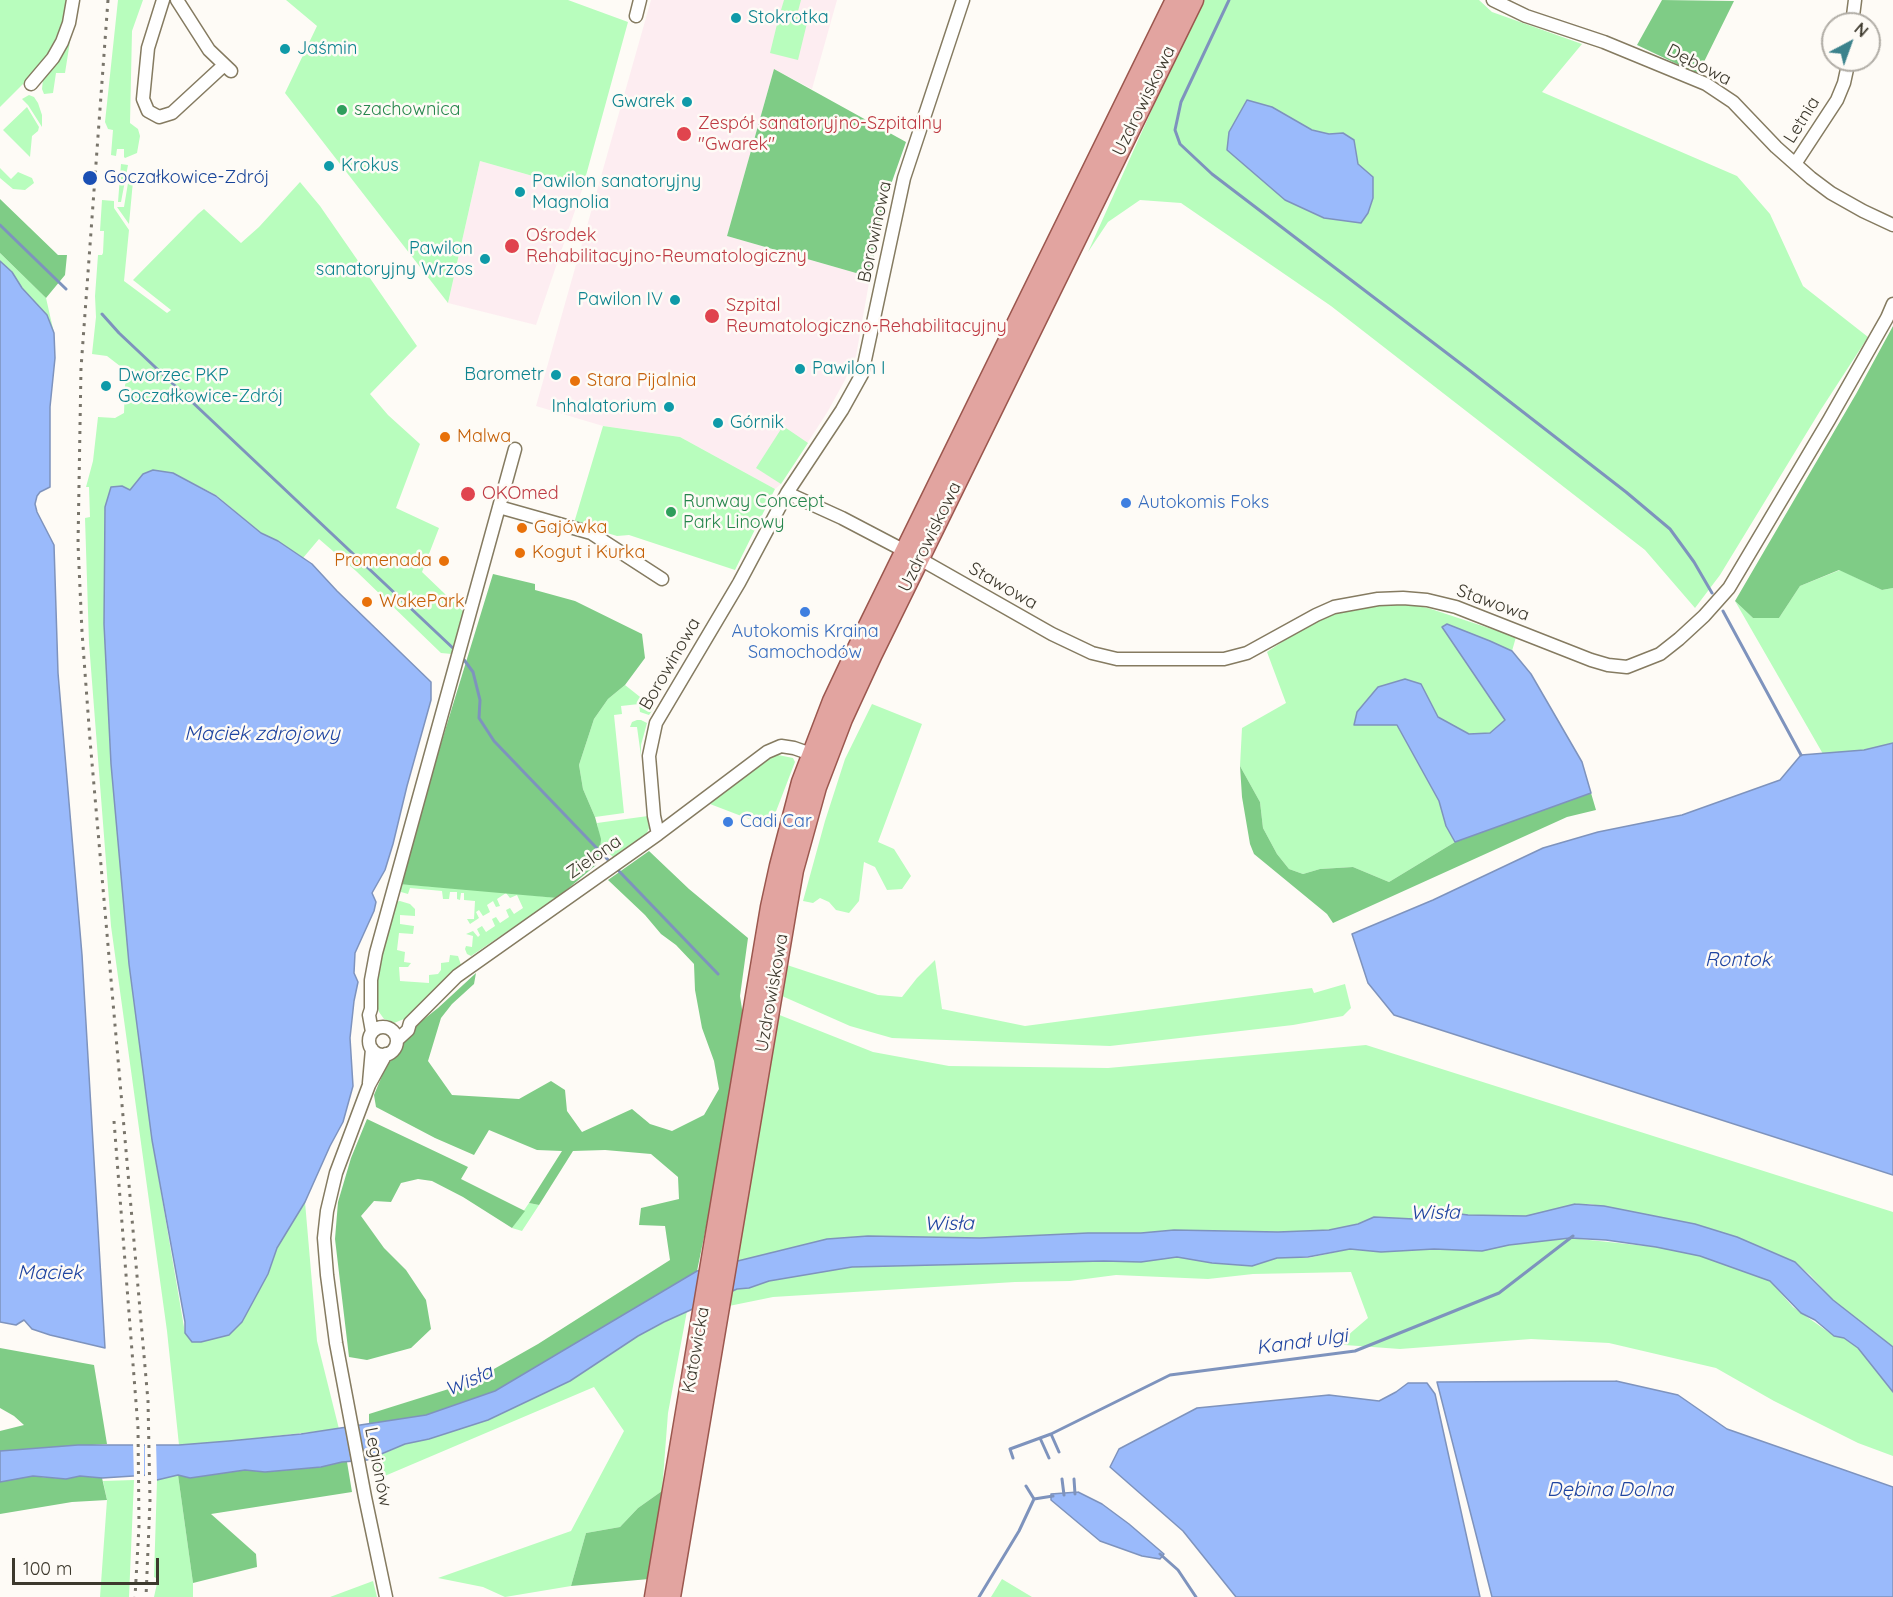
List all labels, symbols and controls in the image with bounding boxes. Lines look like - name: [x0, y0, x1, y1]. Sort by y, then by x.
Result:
- place label: Stokrotka: [748, 7, 829, 29]
- marker: Stokrotka: [729, 11, 743, 25]
- north arrow: [1821, 12, 1881, 72]
- text: N: [1850, 19, 1872, 41]
- place label: Jaśmin: [297, 38, 357, 60]
- street label: Dębowa: [1663, 40, 1735, 90]
- marker: Jaśmin: [278, 42, 292, 56]
- street label: Uzdrowiskowa: [1108, 42, 1180, 160]
- place label: Gwarek: [612, 91, 675, 113]
- street label: Letnia: [1779, 93, 1825, 147]
- marker: Gwarek: [680, 95, 694, 109]
- place label: szachownica: [354, 99, 460, 121]
- marker: szachownica: [335, 103, 349, 117]
- place label: Zespół sanatoryjno-Szpitalny "Gwarek": [698, 113, 942, 156]
- marker: Zespół sanatoryjno-Szpitalny "Gwarek": [675, 125, 693, 143]
- place label: Krokus: [341, 155, 399, 177]
- marker: Krokus: [322, 159, 336, 173]
- place label: Goczałkowice-Zdrój: [104, 167, 269, 189]
- marker: Goczałkowice-Zdrój: [81, 169, 99, 187]
- place label: Pawilon sanatoryjny Magnolia: [532, 171, 701, 213]
- street label: Borowinowa: [854, 179, 896, 285]
- marker: Pawilon sanatoryjny Magnolia: [513, 185, 527, 199]
- place label: Ośrodek Rehabilitacyjno-Reumatologiczny: [526, 225, 807, 268]
- marker: Ośrodek Rehabilitacyjno-Reumatologiczny: [503, 237, 521, 255]
- place label: Pawilon sanatoryjny Wrzos: [316, 238, 473, 280]
- marker: Pawilon sanatoryjny Wrzos: [478, 252, 492, 266]
- place label: Pawilon IV: [578, 289, 663, 311]
- marker: Pawilon IV: [668, 293, 682, 307]
- place label: Szpital Reumatologiczno-Rehabilitacyjny: [726, 295, 1007, 338]
- marker: Szpital Reumatologiczno-Rehabilitacyjny: [703, 307, 721, 325]
- place label: Pawilon I: [812, 358, 885, 380]
- marker: Pawilon I: [793, 362, 807, 376]
- place label: Barometr: [464, 364, 544, 386]
- place label: Dworzec PKP Goczałkowice-Zdrój: [118, 365, 283, 407]
- marker: Barometr: [549, 368, 563, 382]
- place label: Stara Pijalnia: [587, 370, 696, 392]
- marker: Stara Pijalnia: [568, 374, 582, 388]
- marker: Dworzec PKP Goczałkowice-Zdrój: [99, 379, 113, 393]
- place label: Inhalatorium: [552, 396, 657, 418]
- marker: Inhalatorium: [662, 400, 676, 414]
- place label: Górnik: [730, 412, 784, 434]
- marker: Górnik: [711, 416, 725, 430]
- place label: Malwa: [457, 426, 511, 448]
- marker: Malwa: [438, 430, 452, 444]
- street label: Uzdrowiskowa: [894, 478, 966, 596]
- place label: OKOmed: [482, 483, 559, 505]
- marker: OKOmed: [459, 485, 477, 503]
- place label: Runway Concept Park Linowy: [683, 491, 825, 534]
- place label: Autokomis Foks: [1138, 492, 1269, 514]
- marker: Autokomis Foks: [1119, 496, 1133, 510]
- marker: Runway Concept Park Linowy: [664, 505, 678, 519]
- place label: Gajówka: [534, 517, 607, 539]
- marker: Gajówka: [515, 521, 529, 535]
- place label: Kogut i Kurka: [532, 542, 645, 564]
- marker: Kogut i Kurka: [513, 546, 527, 560]
- place label: Promenada: [334, 550, 432, 572]
- marker: Promenada: [437, 554, 451, 568]
- street label: Stawowa: [965, 558, 1041, 614]
- street label: Stawowa: [1454, 580, 1532, 626]
- place label: WakePark: [379, 591, 465, 613]
- marker: WakePark: [360, 595, 374, 609]
- marker: Autokomis Kraina Samochodów: [798, 605, 812, 619]
- street label: Borowinowa: [635, 614, 705, 714]
- place label: Autokomis Kraina Samochodów: [731, 621, 879, 664]
- water label: Maciek zdrojowy: [184, 722, 340, 746]
- place label: Cadi Car: [740, 811, 812, 833]
- marker: Cadi Car: [721, 815, 735, 829]
- street label: Zielona: [563, 830, 625, 884]
- street label: Uzdrowiskowa: [751, 932, 793, 1054]
- water label: Rontok: [1705, 948, 1771, 972]
- water label: Wisła: [1410, 1201, 1460, 1225]
- water label: Wisła: [924, 1212, 974, 1236]
- water label: Maciek: [17, 1261, 83, 1285]
- street label: Katowicka: [678, 1305, 714, 1395]
- water label: Kanał ulgi: [1255, 1324, 1349, 1360]
- water label: Wisła: [441, 1360, 497, 1402]
- street label: Legionów: [360, 1425, 396, 1509]
- water label: Dębina Dolna: [1547, 1478, 1673, 1502]
- scale bar: [15, 1546, 162, 1584]
- text: 100 m: [23, 1557, 72, 1580]

